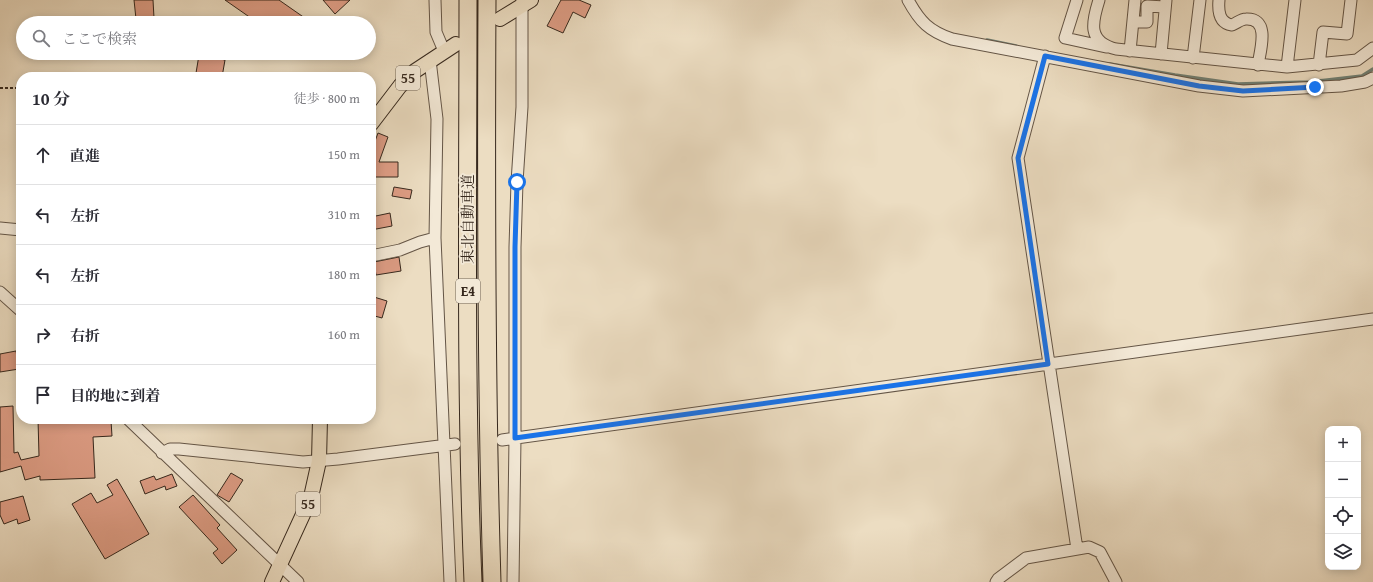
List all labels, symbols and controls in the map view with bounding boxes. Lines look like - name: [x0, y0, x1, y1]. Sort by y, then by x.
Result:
- search box: [16, 16, 376, 60]
- icon: search: [30, 27, 52, 49]
- text: ここで検索: [62, 28, 137, 49]
- road number: 55: [396, 66, 420, 90]
- route end: [1306, 78, 1324, 96]
- text: 10 分: [32, 86, 70, 111]
- text: 徒歩 · 800 m: [294, 89, 360, 108]
- icon: ahead: [32, 144, 54, 166]
- text: 直進: [70, 145, 100, 166]
- text: 150 m: [328, 145, 360, 164]
- route start: [508, 173, 526, 191]
- street label: 東北自動車道: [457, 174, 478, 264]
- icon: left: [32, 204, 54, 226]
- text: 左折: [70, 205, 100, 226]
- text: 310 m: [328, 205, 360, 224]
- icon: left: [32, 264, 54, 286]
- text: 左折: [70, 265, 100, 286]
- text: 180 m: [328, 265, 360, 284]
- road number: E4: [456, 279, 480, 303]
- icon: right: [32, 324, 54, 346]
- text: 右折: [70, 325, 100, 346]
- text: 160 m: [328, 325, 360, 344]
- icon: arrive: [32, 384, 54, 406]
- text: 目的地に到着: [70, 385, 160, 406]
- map controls: [1325, 426, 1361, 570]
- button: +: [1325, 426, 1361, 462]
- button: −: [1325, 462, 1361, 498]
- road number: 55: [296, 492, 320, 516]
- button: locate: [1325, 498, 1361, 534]
- button: layers: [1325, 534, 1361, 570]

